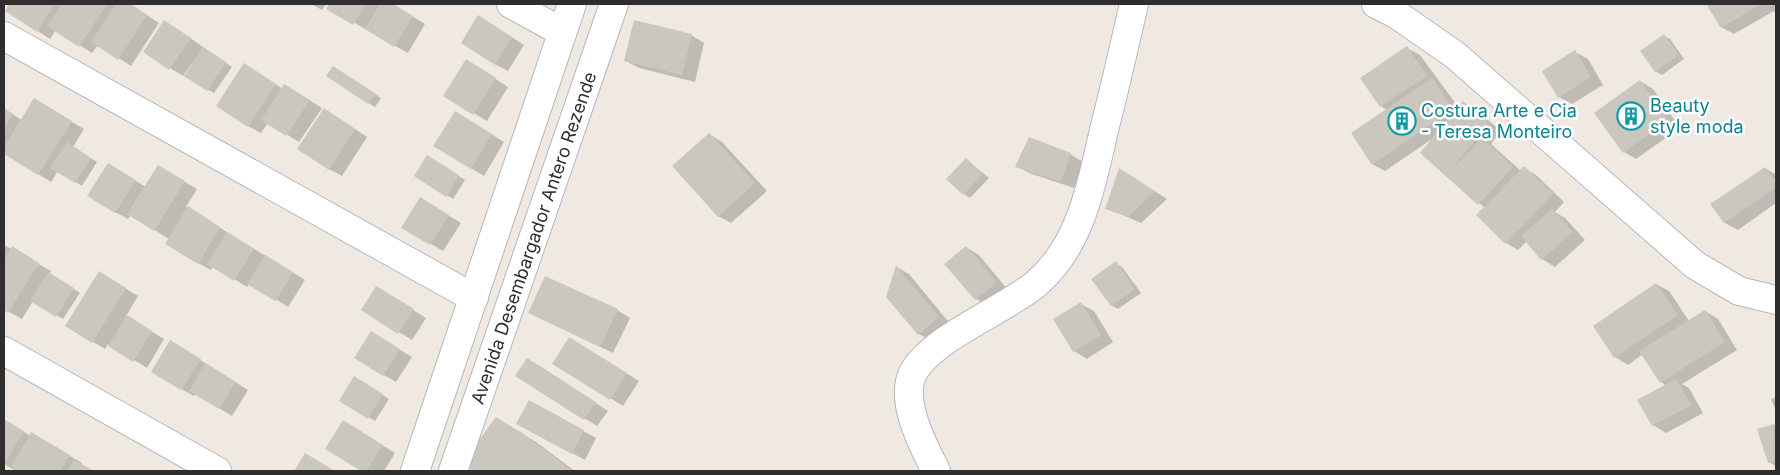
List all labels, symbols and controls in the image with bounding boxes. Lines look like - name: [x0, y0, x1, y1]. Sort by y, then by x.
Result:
- street label: Avenida Desembargador Antero Rezende: [467, 69, 600, 407]
- place label: Beauty style moda: [1650, 95, 1744, 137]
- place label: Costura Arte e Cia - Teresa Monteiro: [1421, 100, 1577, 142]
- building icon: Beauty style moda: [1616, 101, 1646, 131]
- building icon: Costura Arte e Cia - Teresa Monteiro: [1387, 106, 1417, 136]

